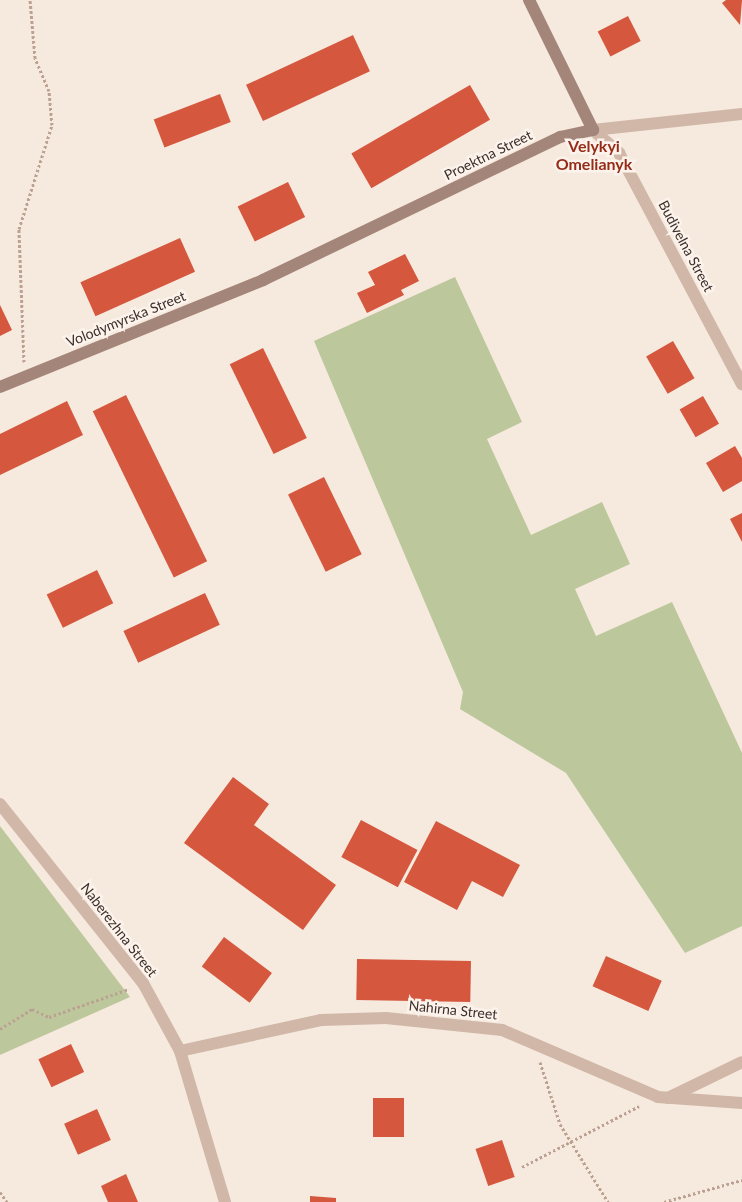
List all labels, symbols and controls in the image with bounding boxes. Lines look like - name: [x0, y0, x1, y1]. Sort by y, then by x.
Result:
- street label: Proektna Street: [441, 126, 535, 184]
- district label: Velykyi Omelianyk: [556, 136, 632, 174]
- street label: Budivelna Street: [655, 198, 717, 294]
- street label: Volodymyrska Street: [64, 287, 188, 351]
- street label: Naberezhna Street: [77, 880, 161, 980]
- street label: Nahirna Street: [408, 997, 498, 1023]

